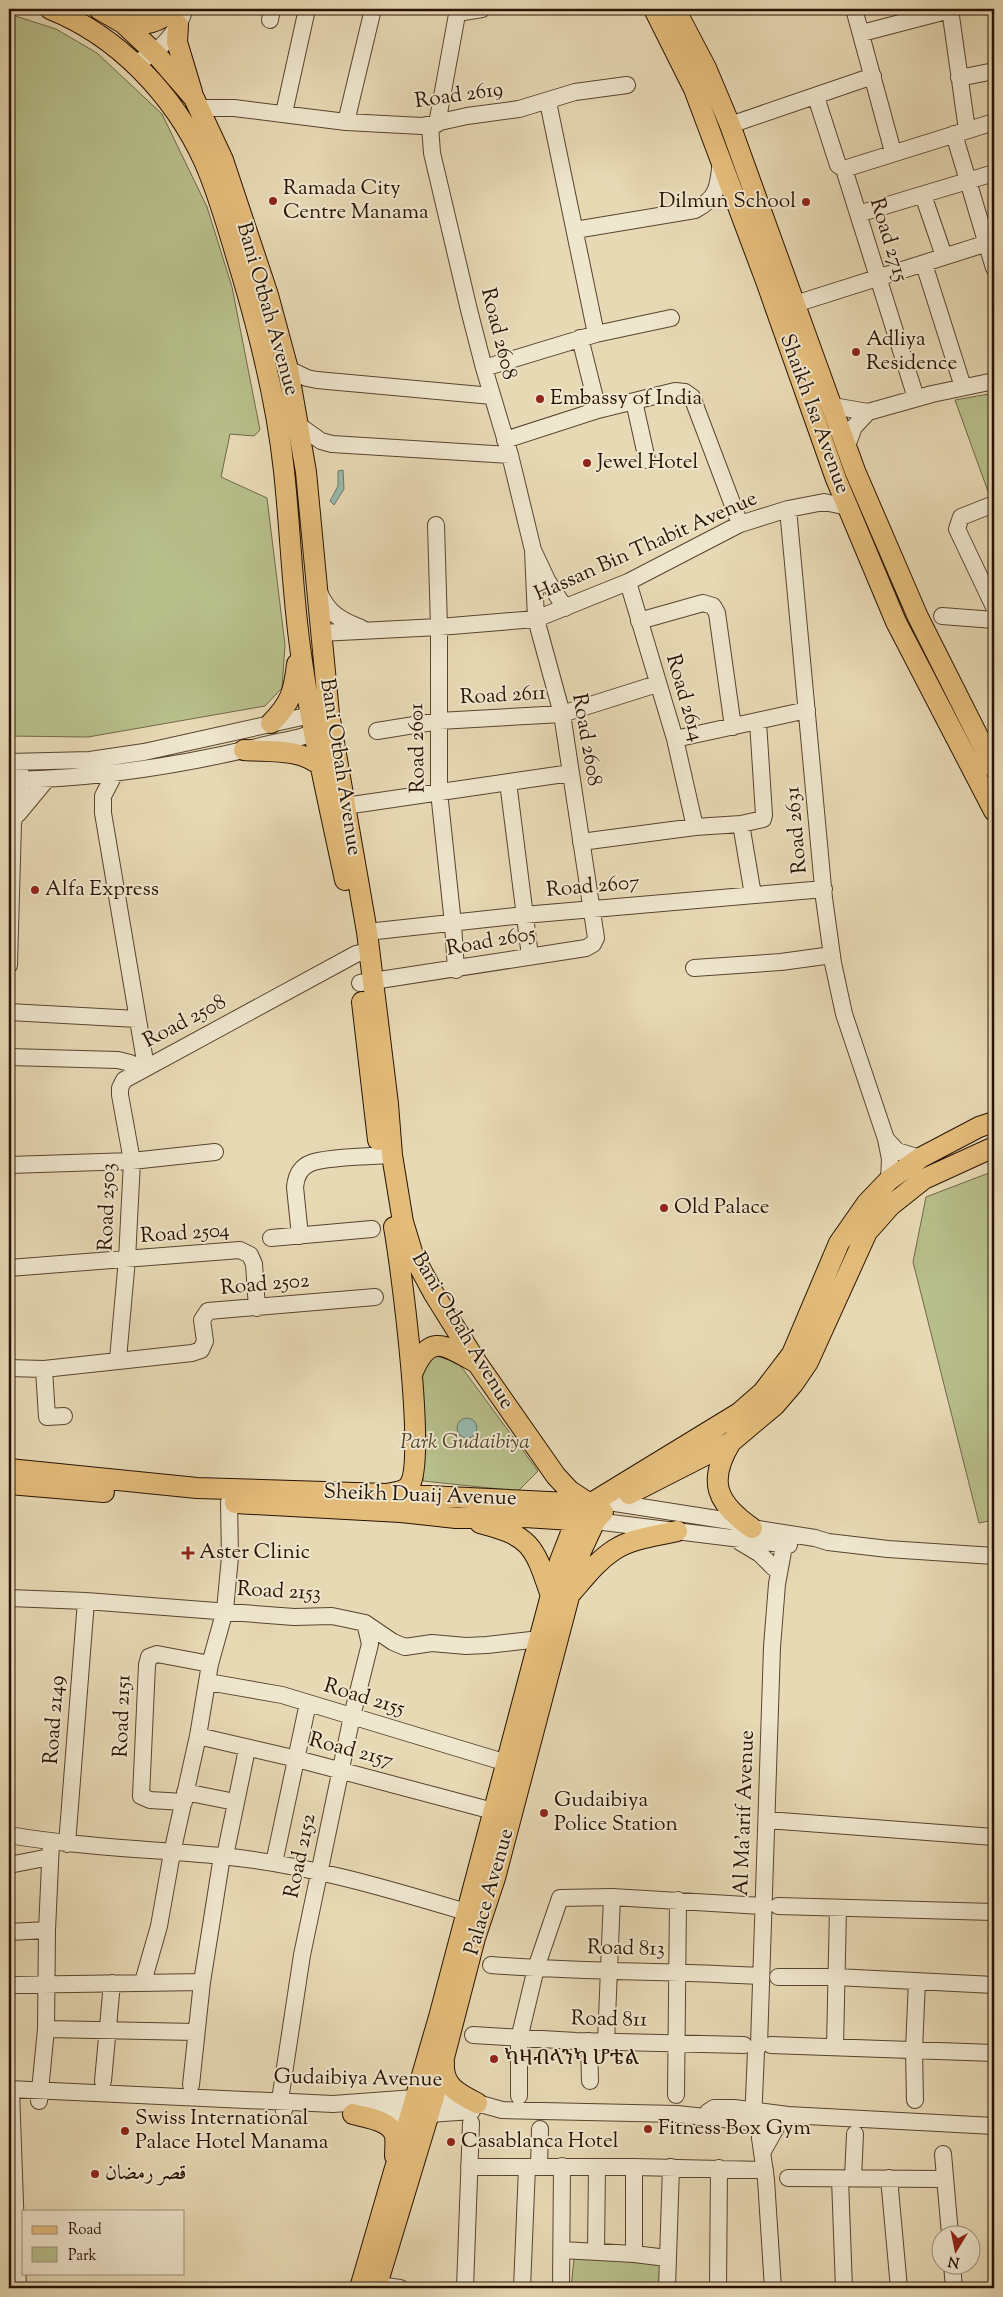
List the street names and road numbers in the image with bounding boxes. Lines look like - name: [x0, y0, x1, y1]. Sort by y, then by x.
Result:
- street label: Road 2619: [413, 75, 505, 117]
- street label: Road 2715: [861, 194, 915, 286]
- street label: Bani Otbah Avenue: [228, 219, 306, 399]
- street label: Road 2608: [472, 285, 524, 383]
- street label: Shaikh Isa Avenue: [771, 330, 857, 498]
- street label: Hassan Bin Thabit Avenue: [530, 484, 762, 610]
- street label: Road 2614: [657, 651, 711, 745]
- street label: Bani Otbah Avenue: [311, 676, 369, 858]
- street label: Road 2611: [459, 679, 547, 713]
- street label: Road 2608: [563, 691, 609, 789]
- street label: Road 2601: [402, 703, 434, 793]
- street label: Road 2631: [778, 785, 816, 875]
- street label: Road 2607: [545, 868, 641, 906]
- street label: Road 2605: [444, 919, 538, 965]
- street label: Road 2508: [138, 988, 232, 1056]
- street label: Road 2503: [91, 1162, 125, 1252]
- street label: Road 2504: [139, 1216, 231, 1252]
- street label: Bani Otbah Avenue: [403, 1247, 521, 1415]
- street label: Road 2502: [219, 1266, 311, 1304]
- street label: Sheikh Duaij Avenue: [323, 1478, 517, 1514]
- street label: Road 2153: [236, 1575, 322, 1609]
- street label: Road 2155: [320, 1671, 408, 1725]
- street label: Road 2149: [37, 1674, 73, 1766]
- street label: Road 2151: [107, 1674, 139, 1758]
- street label: Road 2157: [305, 1725, 397, 1777]
- street label: Al Ma'arif Avenue: [727, 1729, 763, 1897]
- street label: Road 2152: [277, 1811, 325, 1901]
- street label: Palace Avenue: [458, 1825, 522, 1959]
- street label: Road 813: [587, 1933, 665, 1965]
- street label: Road 811: [571, 2004, 647, 2036]
- street label: Gudaibiya Avenue: [273, 2063, 443, 2095]

